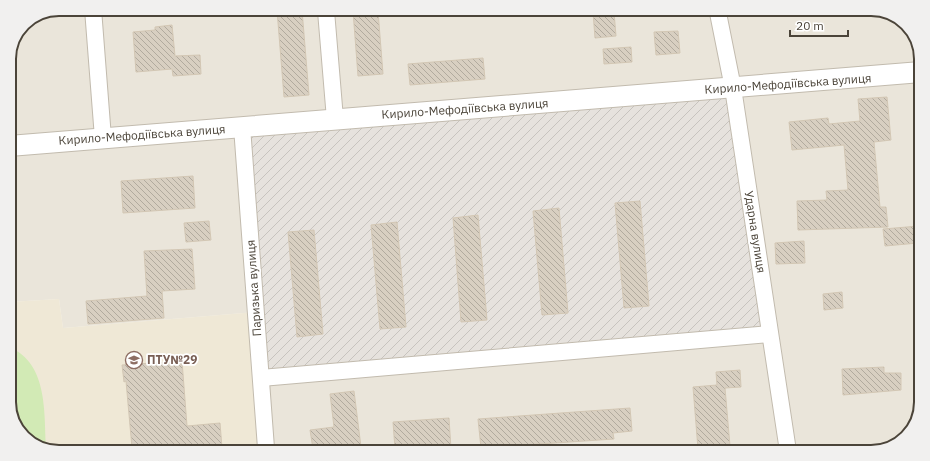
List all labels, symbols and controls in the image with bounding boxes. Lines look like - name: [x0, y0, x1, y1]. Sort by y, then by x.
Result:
- scale bar: [790, 12, 848, 38]
- text: 20 m: [796, 18, 824, 33]
- street label: Кирило-Мефодіївська вулиця: [704, 70, 872, 97]
- street label: Кирило-Мефодіївська вулиця: [381, 95, 549, 122]
- street label: Кирило-Мефодіївська вулиця: [58, 121, 226, 148]
- street label: Ударна вулиця: [742, 190, 769, 274]
- street label: Паризька вулиця: [243, 239, 264, 337]
- school or university icon: ПТУ№29: [124, 350, 144, 370]
- place label: ПТУ№29: [147, 352, 197, 367]

